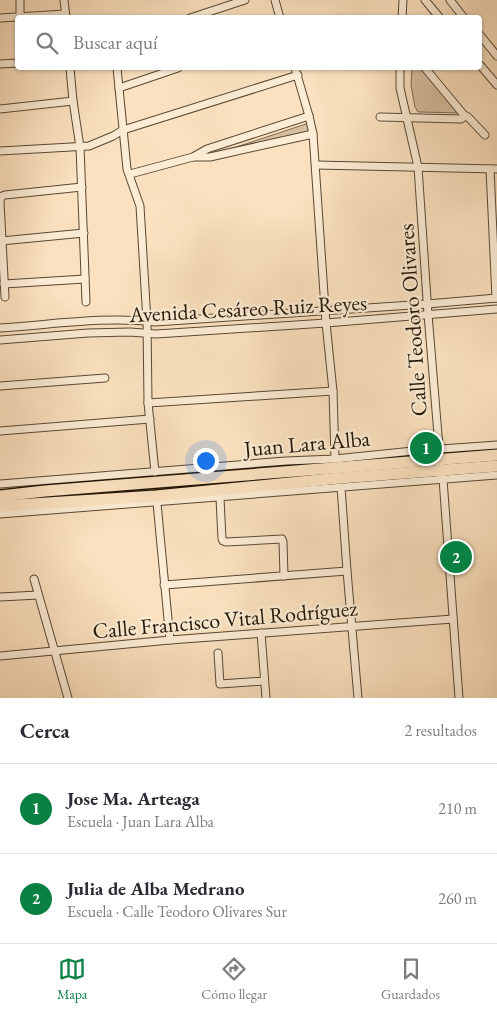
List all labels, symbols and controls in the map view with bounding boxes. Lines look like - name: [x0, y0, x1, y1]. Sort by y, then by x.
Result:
- search box: [15, 15, 482, 70]
- icon: search: [33, 29, 61, 57]
- text: Buscar aquí: [73, 30, 158, 55]
- street label: Calle Teodoro Olivares: [391, 223, 434, 417]
- street label: Avenida Cesáreo Ruiz Reyes: [127, 288, 368, 329]
- street label: Juan Lara Alba: [241, 424, 371, 464]
- pin: 1: [410, 429, 442, 467]
- your location: [193, 448, 219, 474]
- pin: 2: [440, 538, 472, 576]
- street label: Calle Francisco Vital Rodríguez: [91, 593, 359, 646]
- text: Cerca: [20, 717, 70, 744]
- text: 2 resultados: [405, 720, 477, 741]
- text: Jose Ma. Arteaga: [67, 786, 200, 811]
- text: 1: [32, 798, 40, 819]
- text: 210 m: [438, 798, 477, 819]
- text: Escuela · Juan Lara Alba: [67, 811, 214, 832]
- text: Julia de Alba Medrano: [67, 876, 245, 901]
- text: 2: [32, 888, 40, 909]
- text: 260 m: [438, 888, 477, 909]
- text: Escuela · Calle Teodoro Olivares Sur: [67, 901, 287, 922]
- tab: Mapa: [57, 955, 87, 1003]
- tab: Cómo llegar: [201, 955, 267, 1003]
- tab: Guardados: [381, 955, 440, 1003]

